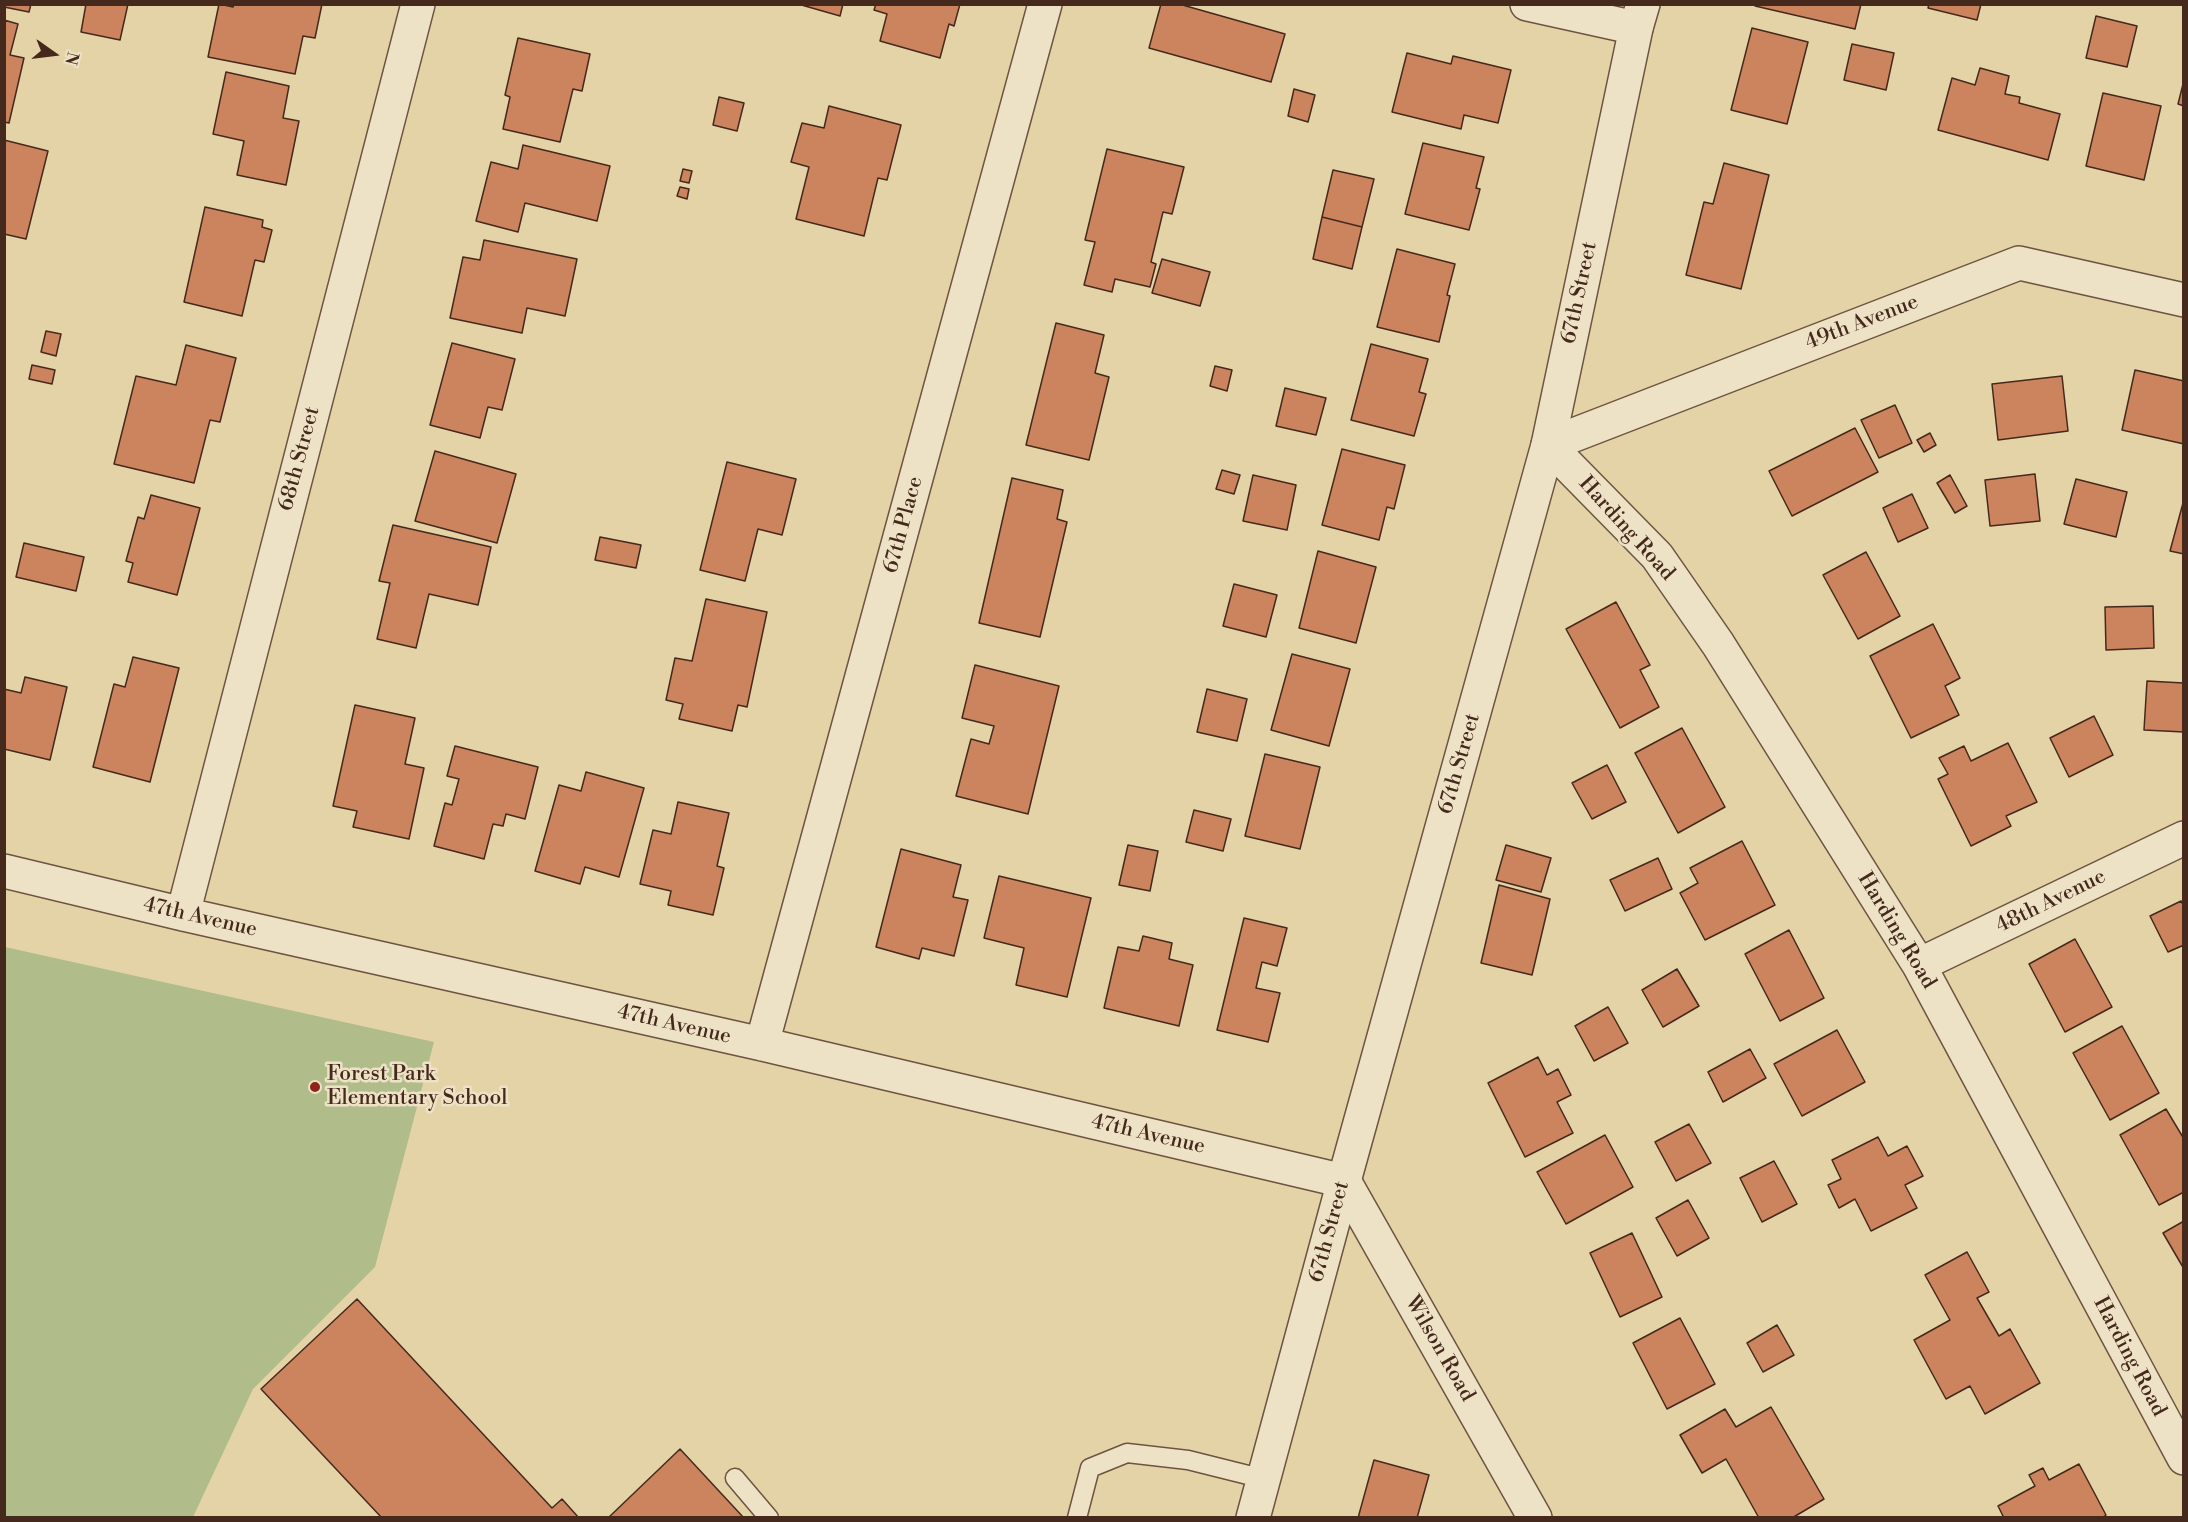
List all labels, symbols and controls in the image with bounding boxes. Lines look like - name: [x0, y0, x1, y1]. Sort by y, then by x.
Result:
- north arrow: [24, 24, 84, 84]
- text: N: [60, 50, 83, 67]
- street label: 67th Street: [1557, 240, 1603, 346]
- street label: 49th Avenue: [1802, 290, 1922, 356]
- street label: 68th Street: [274, 404, 326, 514]
- street label: Harding Road: [1573, 472, 1679, 586]
- street label: 67th Place: [879, 474, 929, 576]
- street label: 67th Street: [1434, 711, 1486, 817]
- street label: 48th Avenue: [1992, 865, 2110, 939]
- street label: Harding Road: [1851, 868, 1941, 994]
- street label: 47th Avenue: [141, 893, 259, 943]
- street label: 47th Avenue: [615, 1000, 733, 1050]
- place label: Forest Park Elementary School: [327, 1062, 507, 1112]
- marker: Forest Park Elementary School: [308, 1080, 322, 1094]
- street label: 47th Avenue: [1089, 1110, 1207, 1160]
- street label: 67th Street: [1304, 1179, 1356, 1285]
- street label: Wilson Road: [1399, 1292, 1479, 1406]
- street label: Harding Road: [2087, 1293, 2171, 1421]

